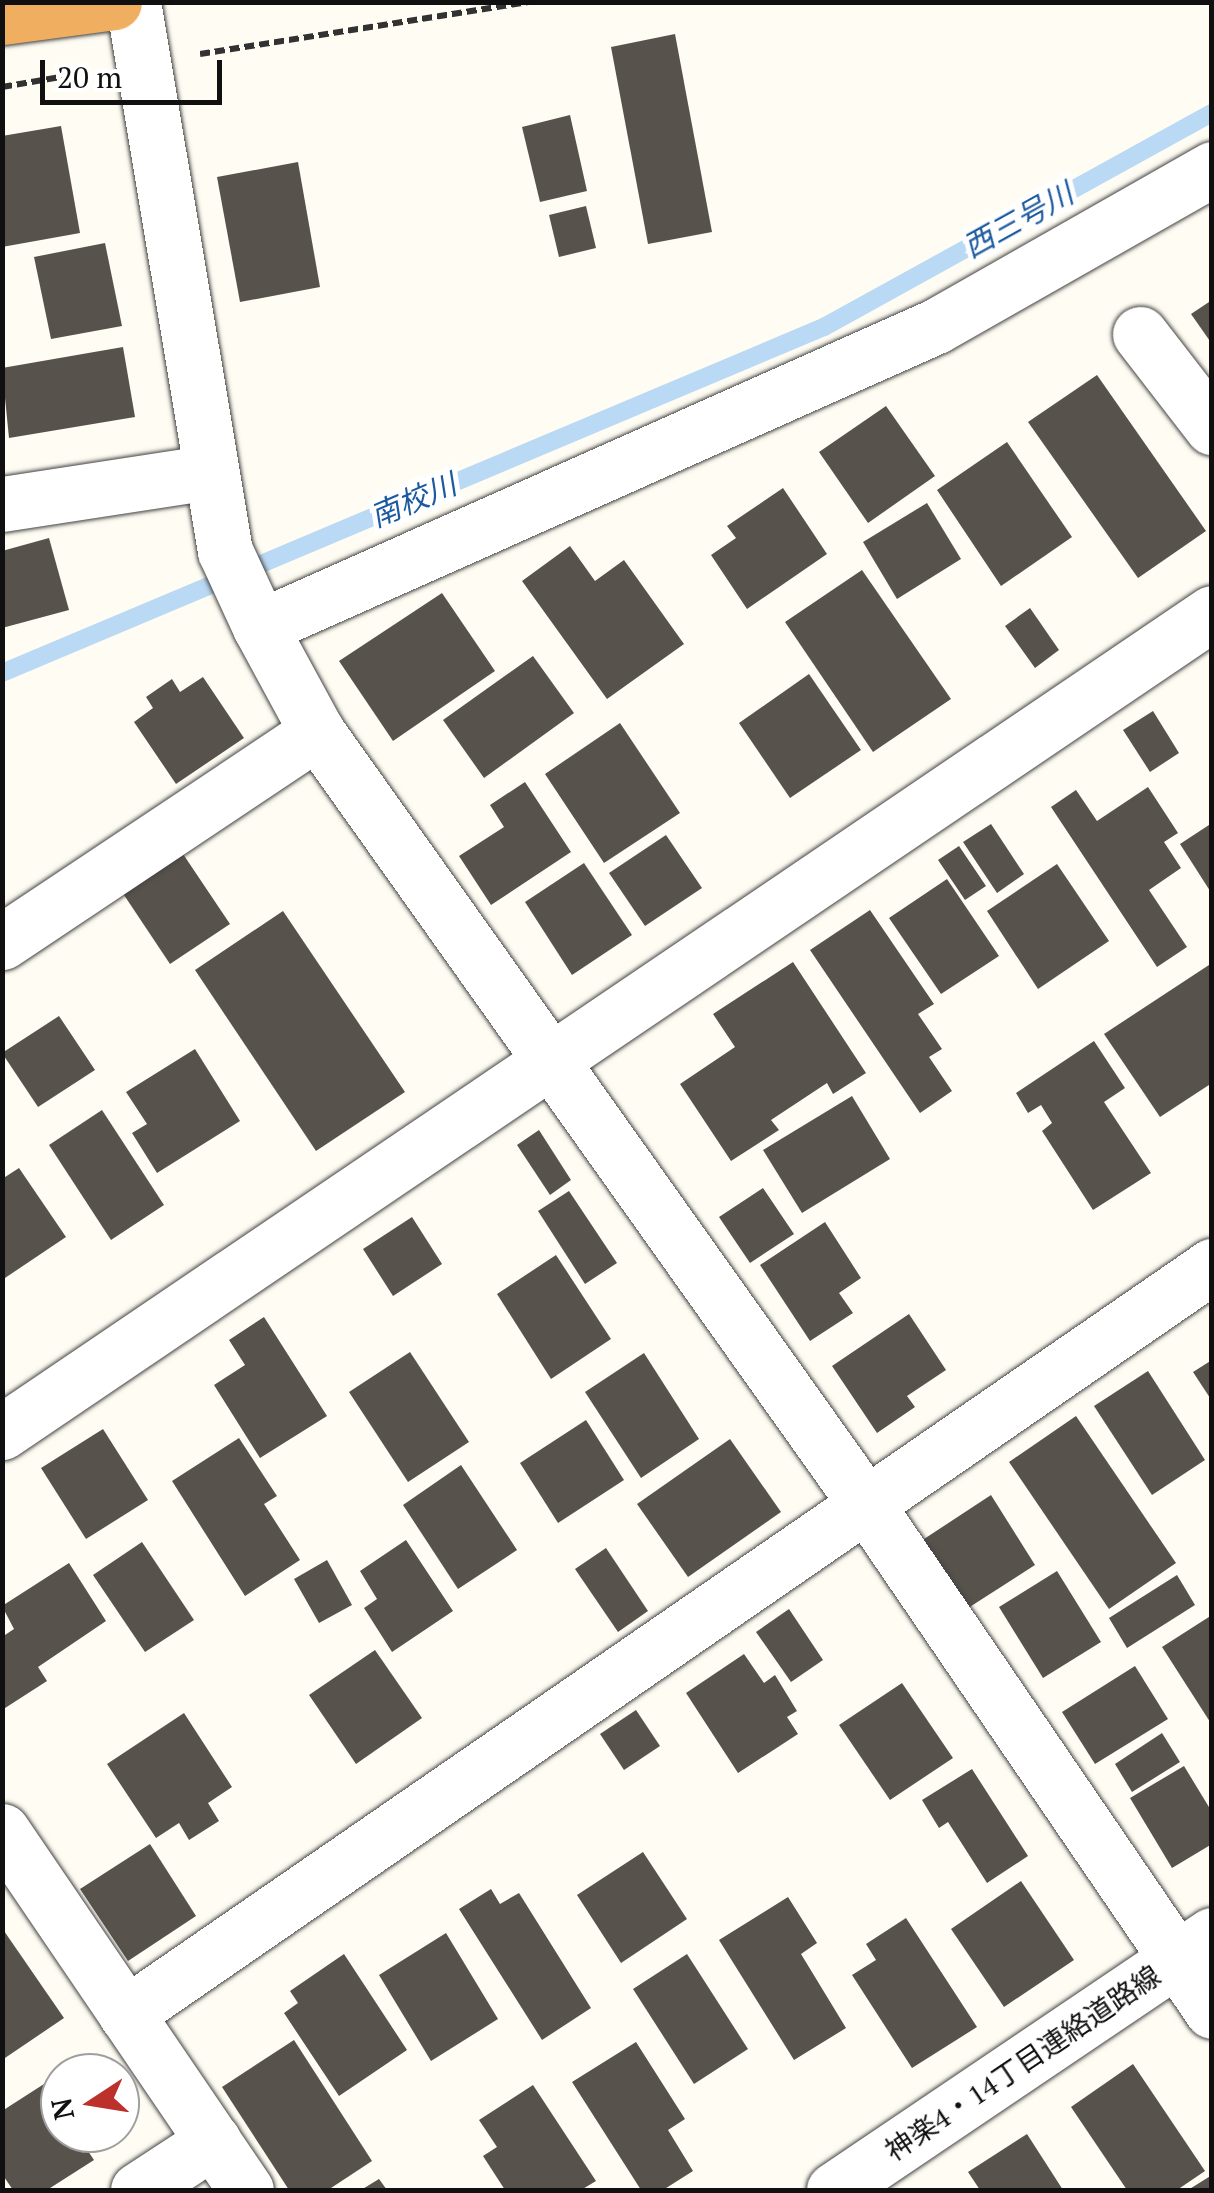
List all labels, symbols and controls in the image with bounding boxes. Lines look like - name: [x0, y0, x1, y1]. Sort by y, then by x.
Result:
- scale bar: [45, 40, 228, 102]
- text: 20 m: [57, 57, 122, 97]
- water label: 西三号川: [957, 175, 1079, 265]
- water label: 南校川: [365, 466, 461, 534]
- street label: 神楽4・14丁目連絡道路線: [879, 1958, 1167, 2168]
- north arrow: [40, 2053, 140, 2153]
- text: N: [42, 2095, 82, 2123]

